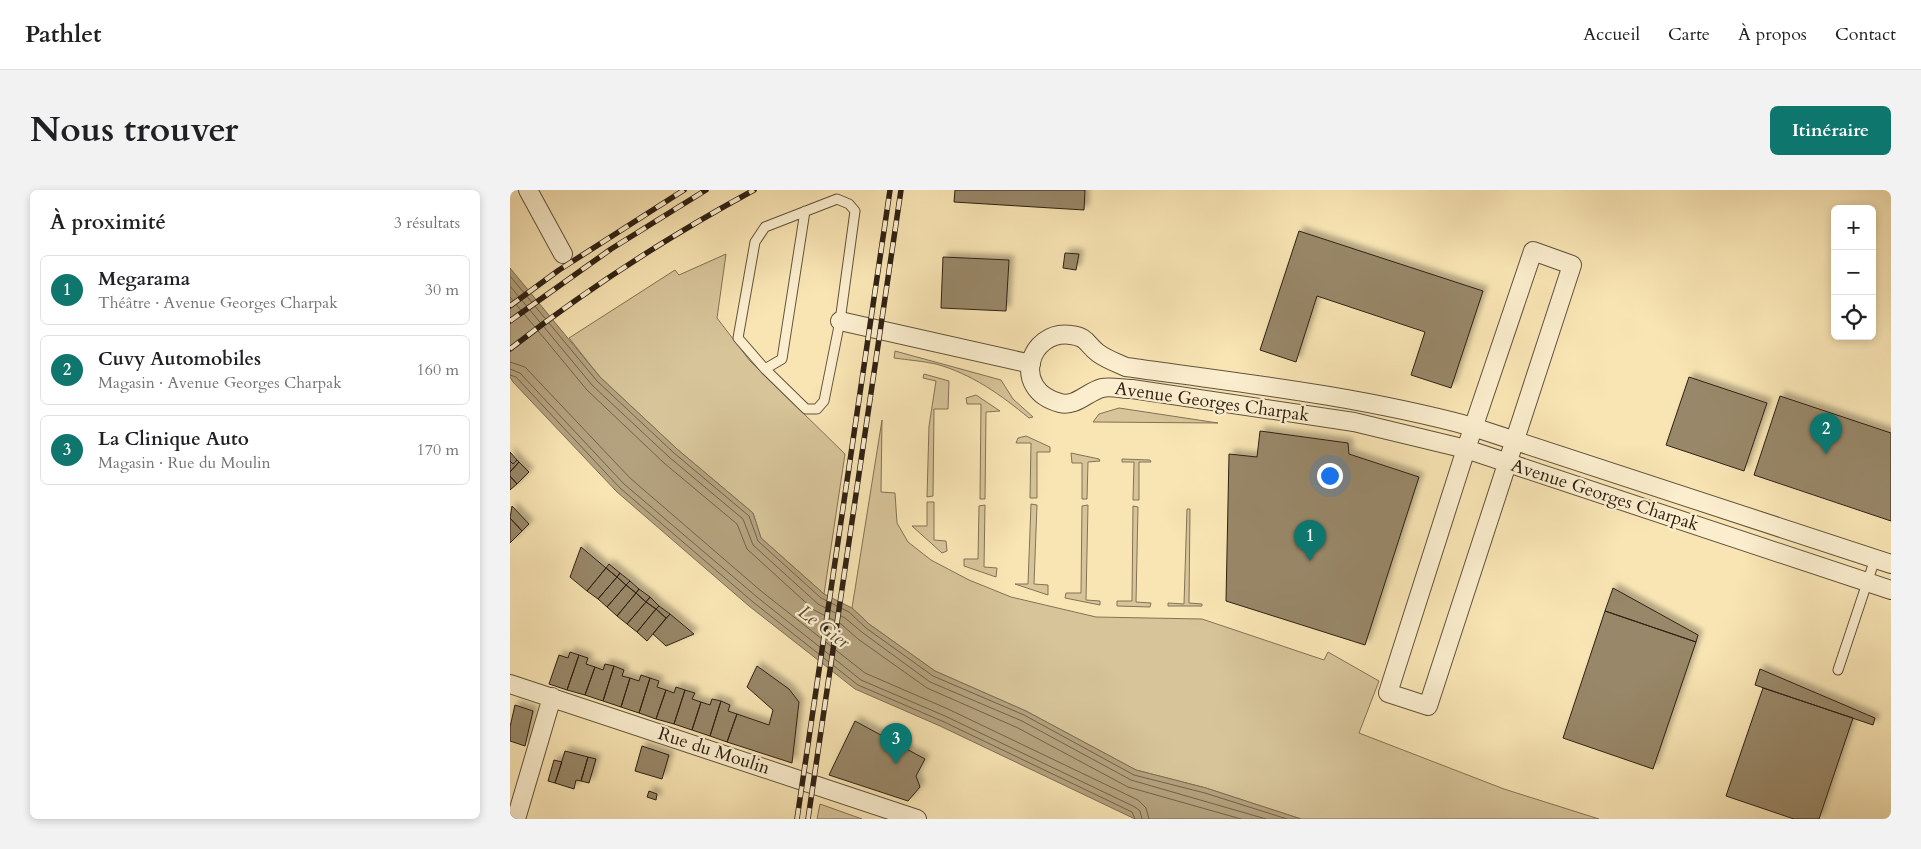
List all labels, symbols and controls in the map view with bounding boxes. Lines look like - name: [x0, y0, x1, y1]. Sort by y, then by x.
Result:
- text: Pathlet: [25, 18, 102, 51]
- text: Accueil: [1583, 22, 1640, 47]
- text: Carte: [1668, 22, 1710, 47]
- text: À propos: [1738, 22, 1807, 47]
- text: Contact: [1835, 22, 1896, 47]
- text: Nous trouver: [30, 106, 238, 154]
- button: Itinéraire: [1770, 106, 1891, 155]
- map controls: [1831, 205, 1876, 340]
- button: +: [1831, 205, 1876, 250]
- text: À proximité: [50, 208, 166, 237]
- text: 3 résultats: [394, 212, 460, 234]
- button: −: [1831, 250, 1876, 295]
- text: Megarama: [98, 266, 190, 292]
- text: 1: [63, 279, 71, 301]
- text: 30 m: [425, 279, 459, 301]
- text: Théâtre · Avenue Georges Charpak: [98, 292, 338, 314]
- button: locate: [1831, 295, 1876, 340]
- text: Cuvy Automobiles: [98, 346, 261, 372]
- text: 2: [63, 359, 71, 381]
- text: 160 m: [417, 359, 459, 381]
- text: Magasin · Avenue Georges Charpak: [98, 372, 342, 394]
- street label: Avenue Georges Charpak: [1113, 376, 1311, 428]
- pin: 2: [1810, 413, 1842, 454]
- text: La Clinique Auto: [98, 426, 249, 452]
- text: 3: [63, 439, 71, 461]
- text: 170 m: [417, 439, 459, 461]
- text: Magasin · Rue du Moulin: [98, 452, 271, 474]
- street label: Avenue Georges Charpak: [1508, 453, 1702, 537]
- your location: [1317, 463, 1343, 489]
- pin: 1: [1294, 520, 1326, 561]
- water label: Le Gier: [793, 599, 856, 655]
- street label: Rue du Moulin: [655, 721, 774, 781]
- pin: 3: [880, 723, 912, 764]

